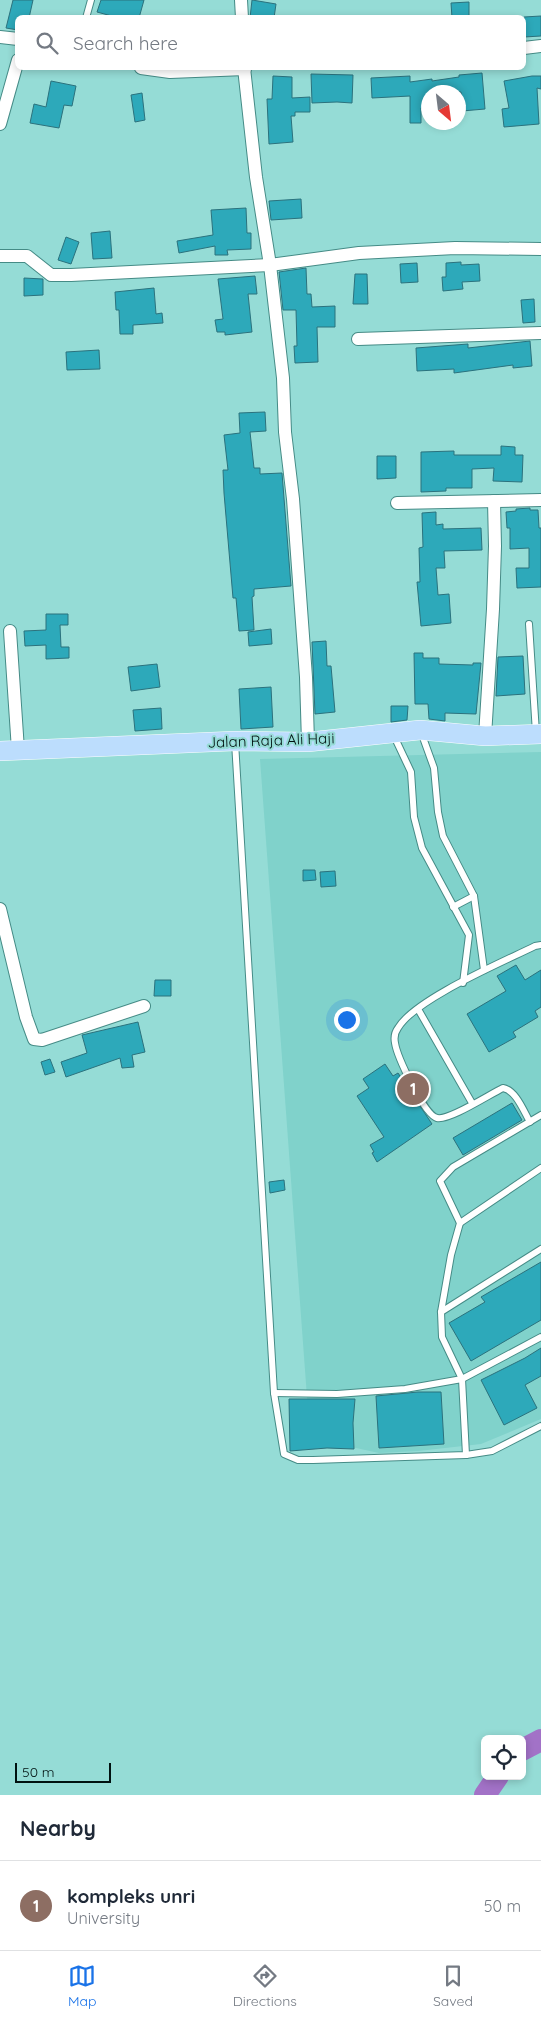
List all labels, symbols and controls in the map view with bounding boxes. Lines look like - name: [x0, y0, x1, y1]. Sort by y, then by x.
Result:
- search box: [15, 15, 526, 70]
- icon: search: [33, 29, 61, 57]
- text: Search here: [73, 31, 178, 55]
- north arrow: [421, 85, 466, 130]
- street label: Jalan Raja Ali Haji: [207, 728, 335, 752]
- your location: [334, 1007, 360, 1033]
- pin: 1: [397, 1070, 429, 1108]
- map controls: [481, 1735, 526, 1780]
- button: locate: [481, 1735, 526, 1780]
- scale bar: [15, 1760, 111, 1783]
- text: 50 m: [22, 1763, 55, 1781]
- text: Nearby: [20, 1815, 96, 1841]
- text: kompleks unri: [67, 1884, 195, 1908]
- text: 1: [33, 1896, 39, 1916]
- text: 50 m: [484, 1896, 521, 1916]
- text: University: [67, 1908, 140, 1928]
- tab: Map: [68, 1962, 97, 2010]
- tab: Directions: [233, 1962, 297, 2010]
- tab: Saved: [433, 1962, 473, 2010]

